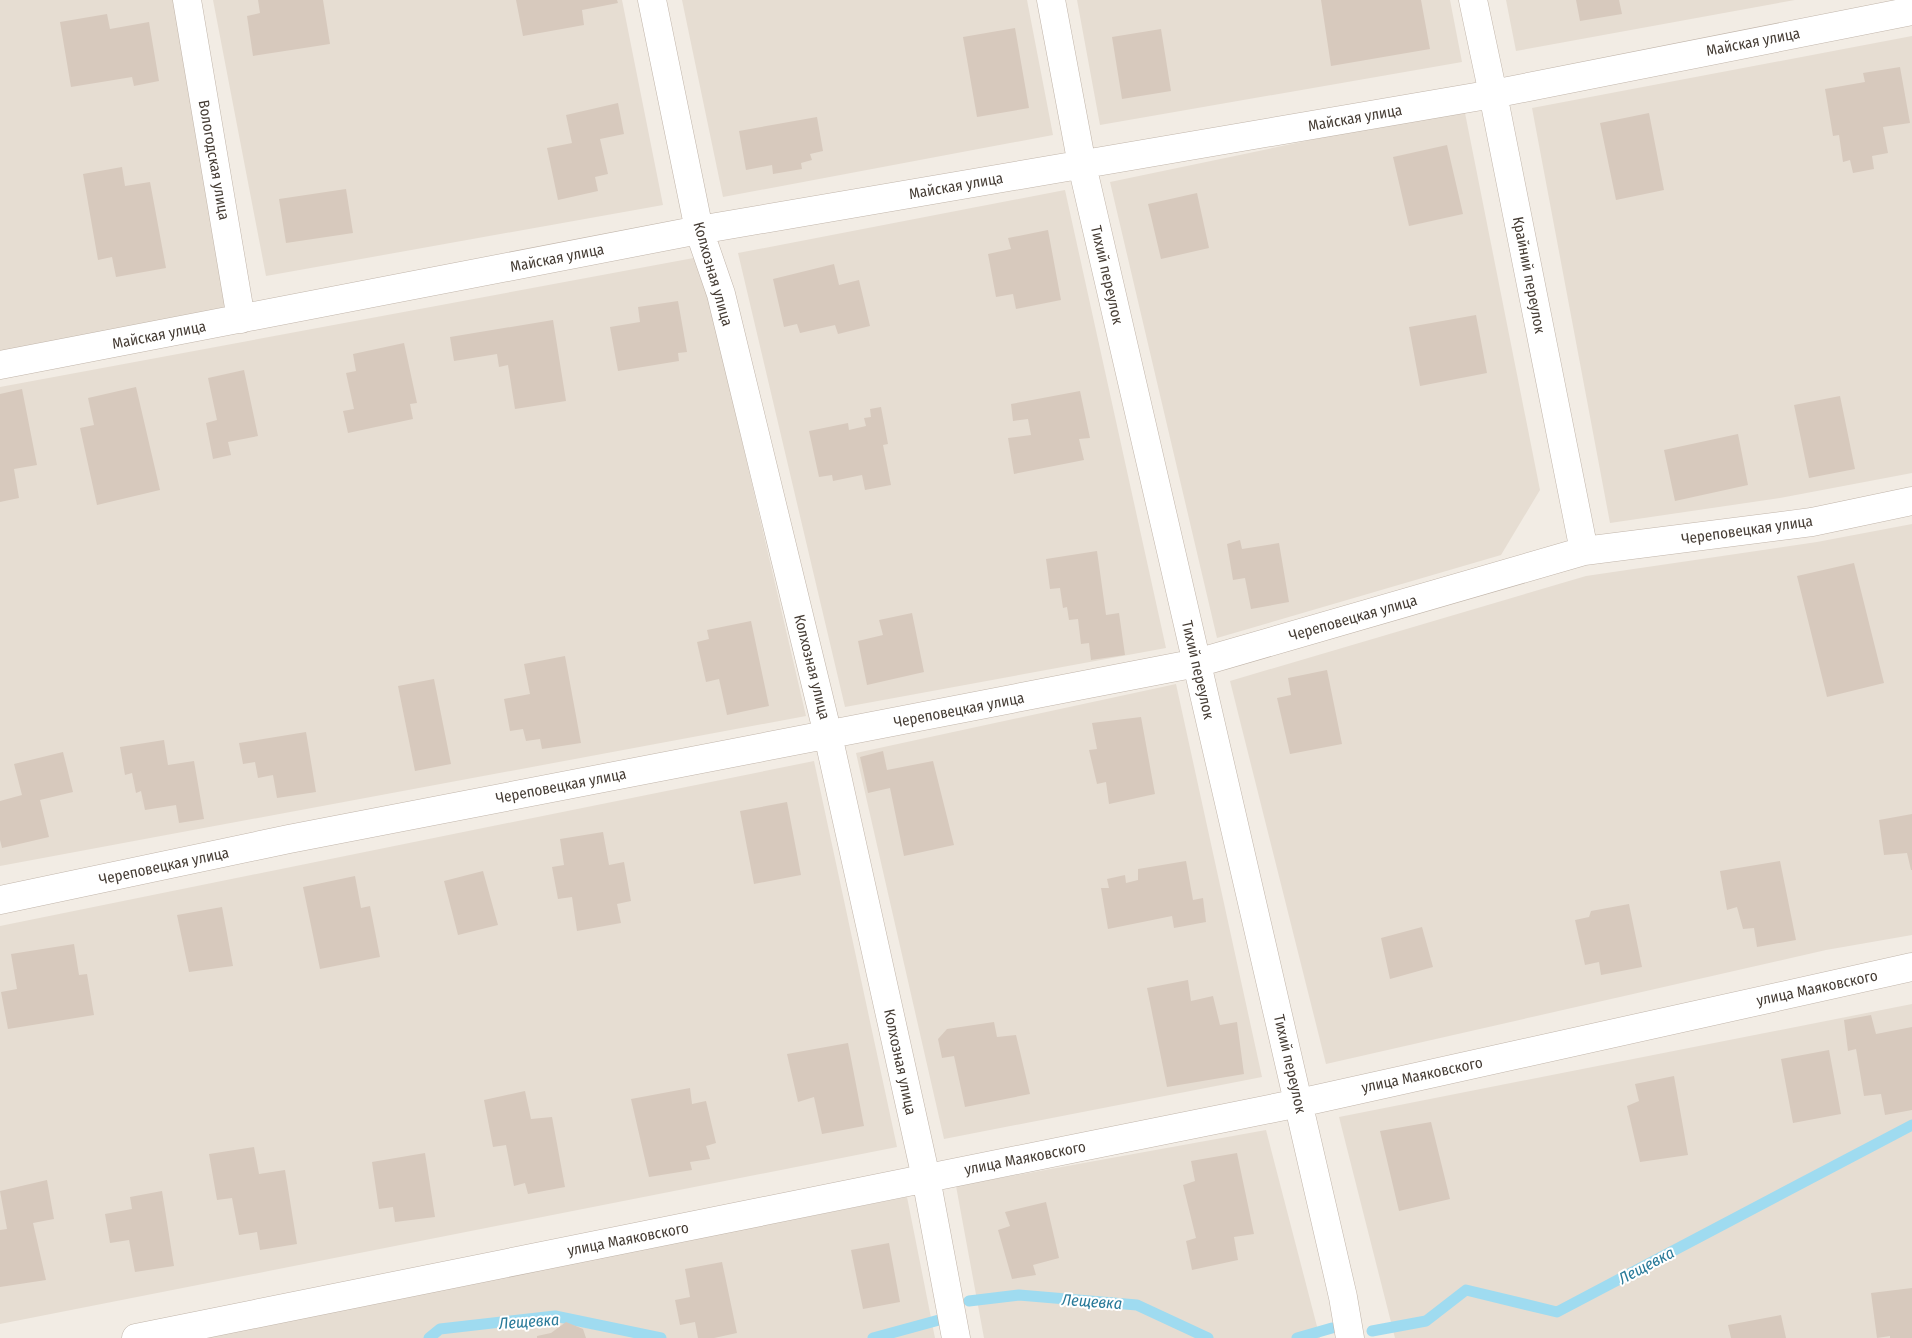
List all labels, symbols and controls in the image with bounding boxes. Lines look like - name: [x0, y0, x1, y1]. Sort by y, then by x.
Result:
- street label: Майская улица: [1705, 24, 1801, 60]
- street label: Вологодская улица: [195, 99, 233, 221]
- street label: Майская улица: [1307, 101, 1403, 135]
- street label: Майская улица: [908, 169, 1004, 203]
- street label: Крайний переулок: [1509, 215, 1549, 335]
- street label: Колхозная улица: [689, 220, 737, 328]
- street label: Тихий переулок: [1087, 224, 1127, 326]
- street label: Майская улица: [509, 240, 605, 276]
- street label: Майская улица: [111, 317, 207, 353]
- street label: Череповецкая улица: [1680, 512, 1814, 548]
- street label: Череповецкая улица: [1287, 591, 1419, 645]
- street label: Колхозная улица: [790, 613, 834, 721]
- street label: Тихий переулок: [1178, 619, 1218, 721]
- street label: Череповецкая улица: [892, 689, 1026, 731]
- street label: Череповецкая улица: [494, 765, 628, 807]
- street label: Череповецкая улица: [97, 843, 231, 889]
- street label: улица Маяковского: [1755, 966, 1879, 1010]
- street label: Колхозная улица: [880, 1007, 920, 1117]
- street label: Тихий переулок: [1270, 1013, 1310, 1115]
- street label: улица Маяковского: [1360, 1053, 1484, 1097]
- street label: улица Маяковского: [963, 1137, 1087, 1179]
- street label: улица Маяковского: [566, 1218, 690, 1260]
- water label: Лещевка: [1614, 1243, 1677, 1288]
- water label: Лещевка: [1060, 1290, 1123, 1313]
- water label: Лещевка: [497, 1310, 560, 1333]

